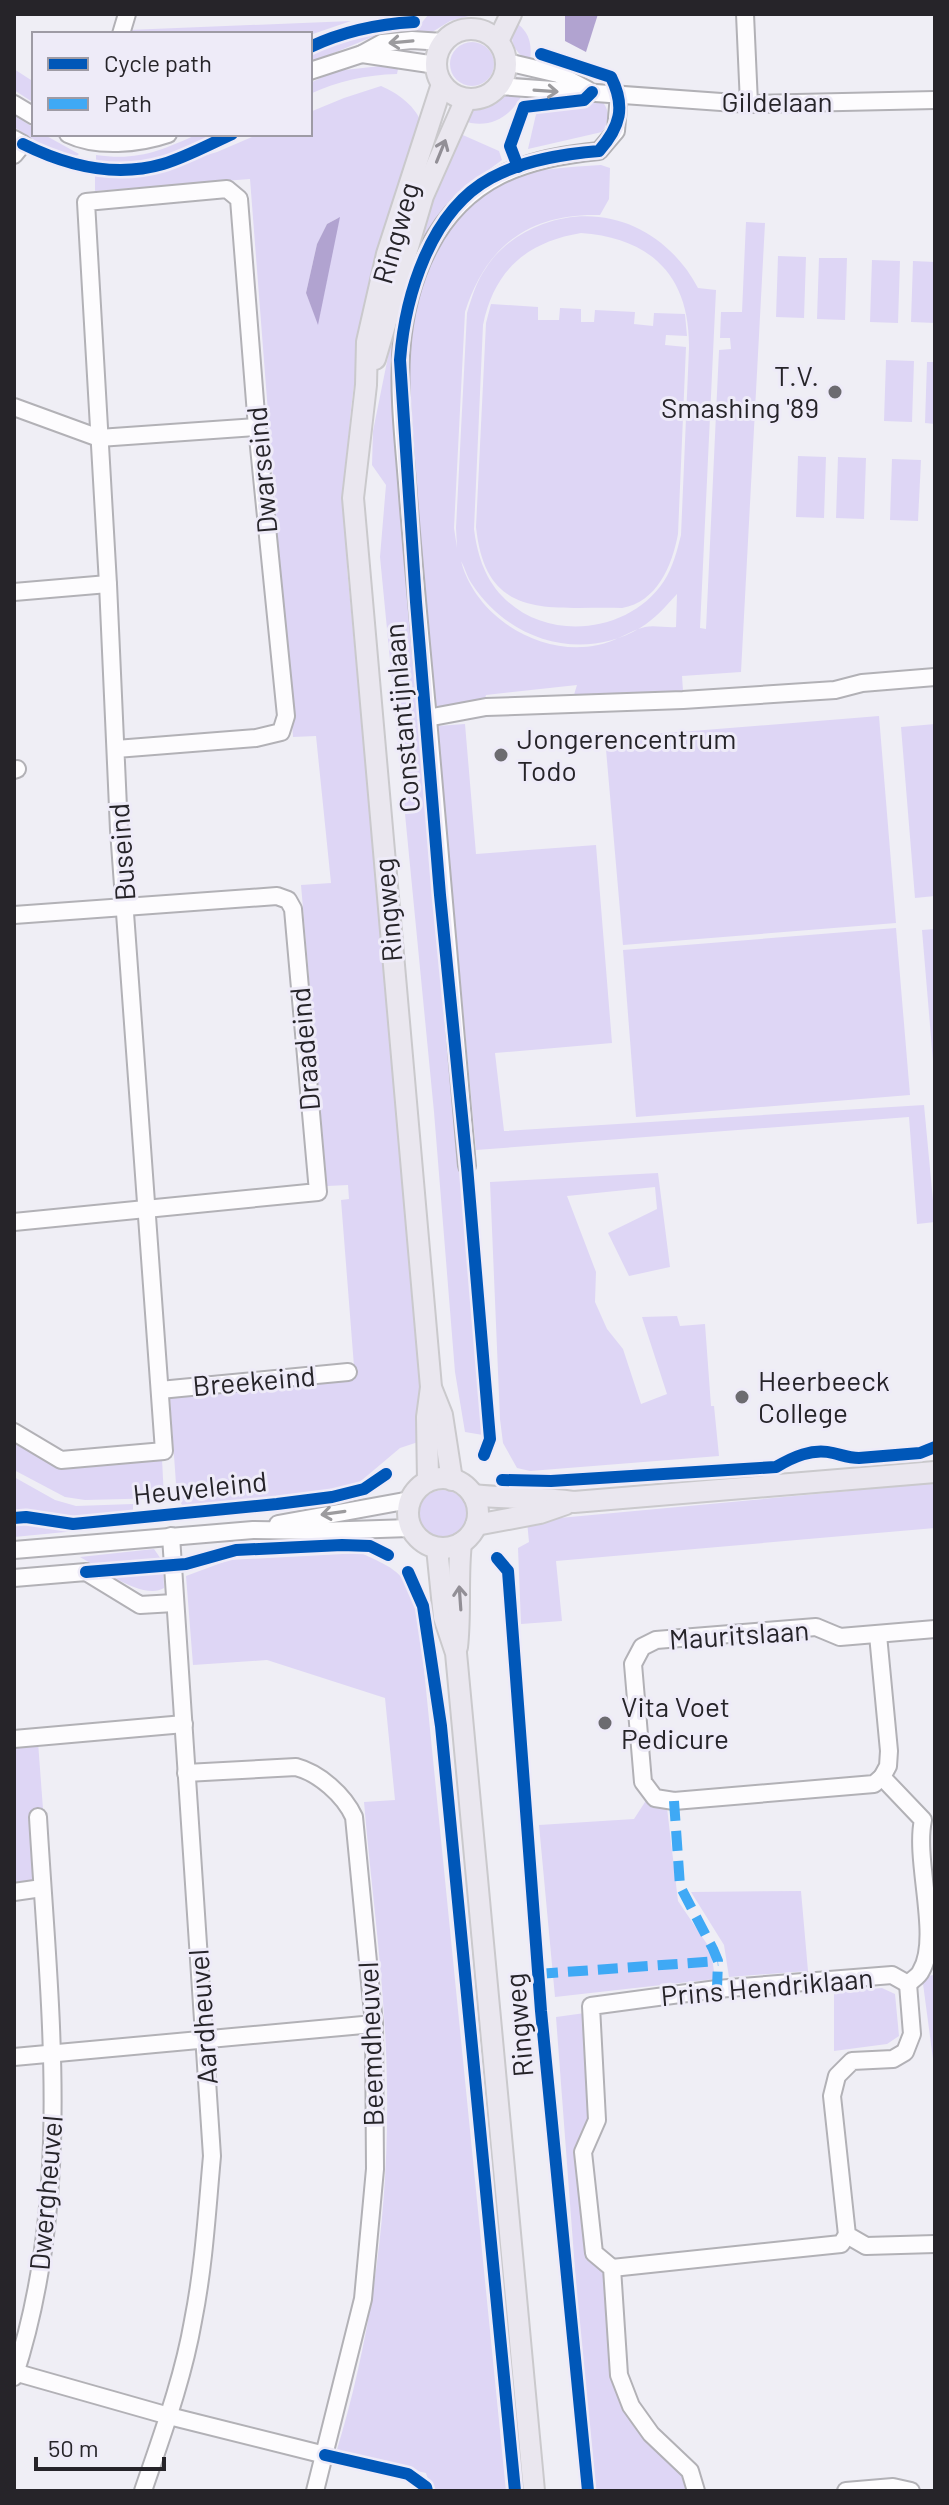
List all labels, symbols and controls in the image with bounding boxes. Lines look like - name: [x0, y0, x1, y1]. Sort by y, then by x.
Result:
- legend: [32, 32, 312, 136]
- one-way arrow: [388, 35, 415, 50]
- text: Cycle path: [104, 48, 212, 77]
- one-way arrow: [532, 84, 559, 99]
- street label: Gildelaan: [721, 84, 833, 118]
- text: Path: [104, 88, 152, 117]
- one-way arrow: [435, 139, 449, 164]
- street label: Ringweg: [364, 178, 426, 287]
- place label: T.V. Smashing '89: [661, 358, 819, 424]
- marker: T.V. Smashing '89: [826, 383, 844, 401]
- street label: Dwarseind: [239, 405, 283, 535]
- street label: Constantijnlaan: [376, 622, 426, 814]
- place label: Jongerencentrum Todo: [517, 721, 736, 787]
- marker: Jongerencentrum Todo: [492, 746, 510, 764]
- street label: Buseind: [101, 802, 141, 902]
- street label: Ringweg: [366, 857, 408, 963]
- street label: Draadeind: [282, 986, 326, 1112]
- street label: Breekeind: [191, 1358, 317, 1402]
- place label: Heerbeeck College: [758, 1363, 890, 1429]
- marker: Heerbeeck College: [733, 1388, 751, 1406]
- street label: Heuveleind: [131, 1463, 269, 1511]
- one-way arrow: [321, 1506, 347, 1521]
- one-way arrow: [452, 1585, 467, 1612]
- street label: Mauritslaan: [668, 1612, 810, 1656]
- place label: Vita Voet Pedicure: [621, 1689, 730, 1755]
- marker: Vita Voet Pedicure: [596, 1714, 614, 1732]
- street label: Aardheuvel: [180, 1948, 224, 2086]
- street label: Prins Hendriklaan: [659, 1960, 874, 2012]
- street label: Beemdheuvel: [350, 1961, 390, 2127]
- street label: Ringweg: [497, 1972, 539, 2078]
- street label: Dwergheuvel: [21, 2114, 69, 2272]
- scale bar: [36, 2421, 164, 2471]
- text: 50 m: [48, 2433, 99, 2462]

